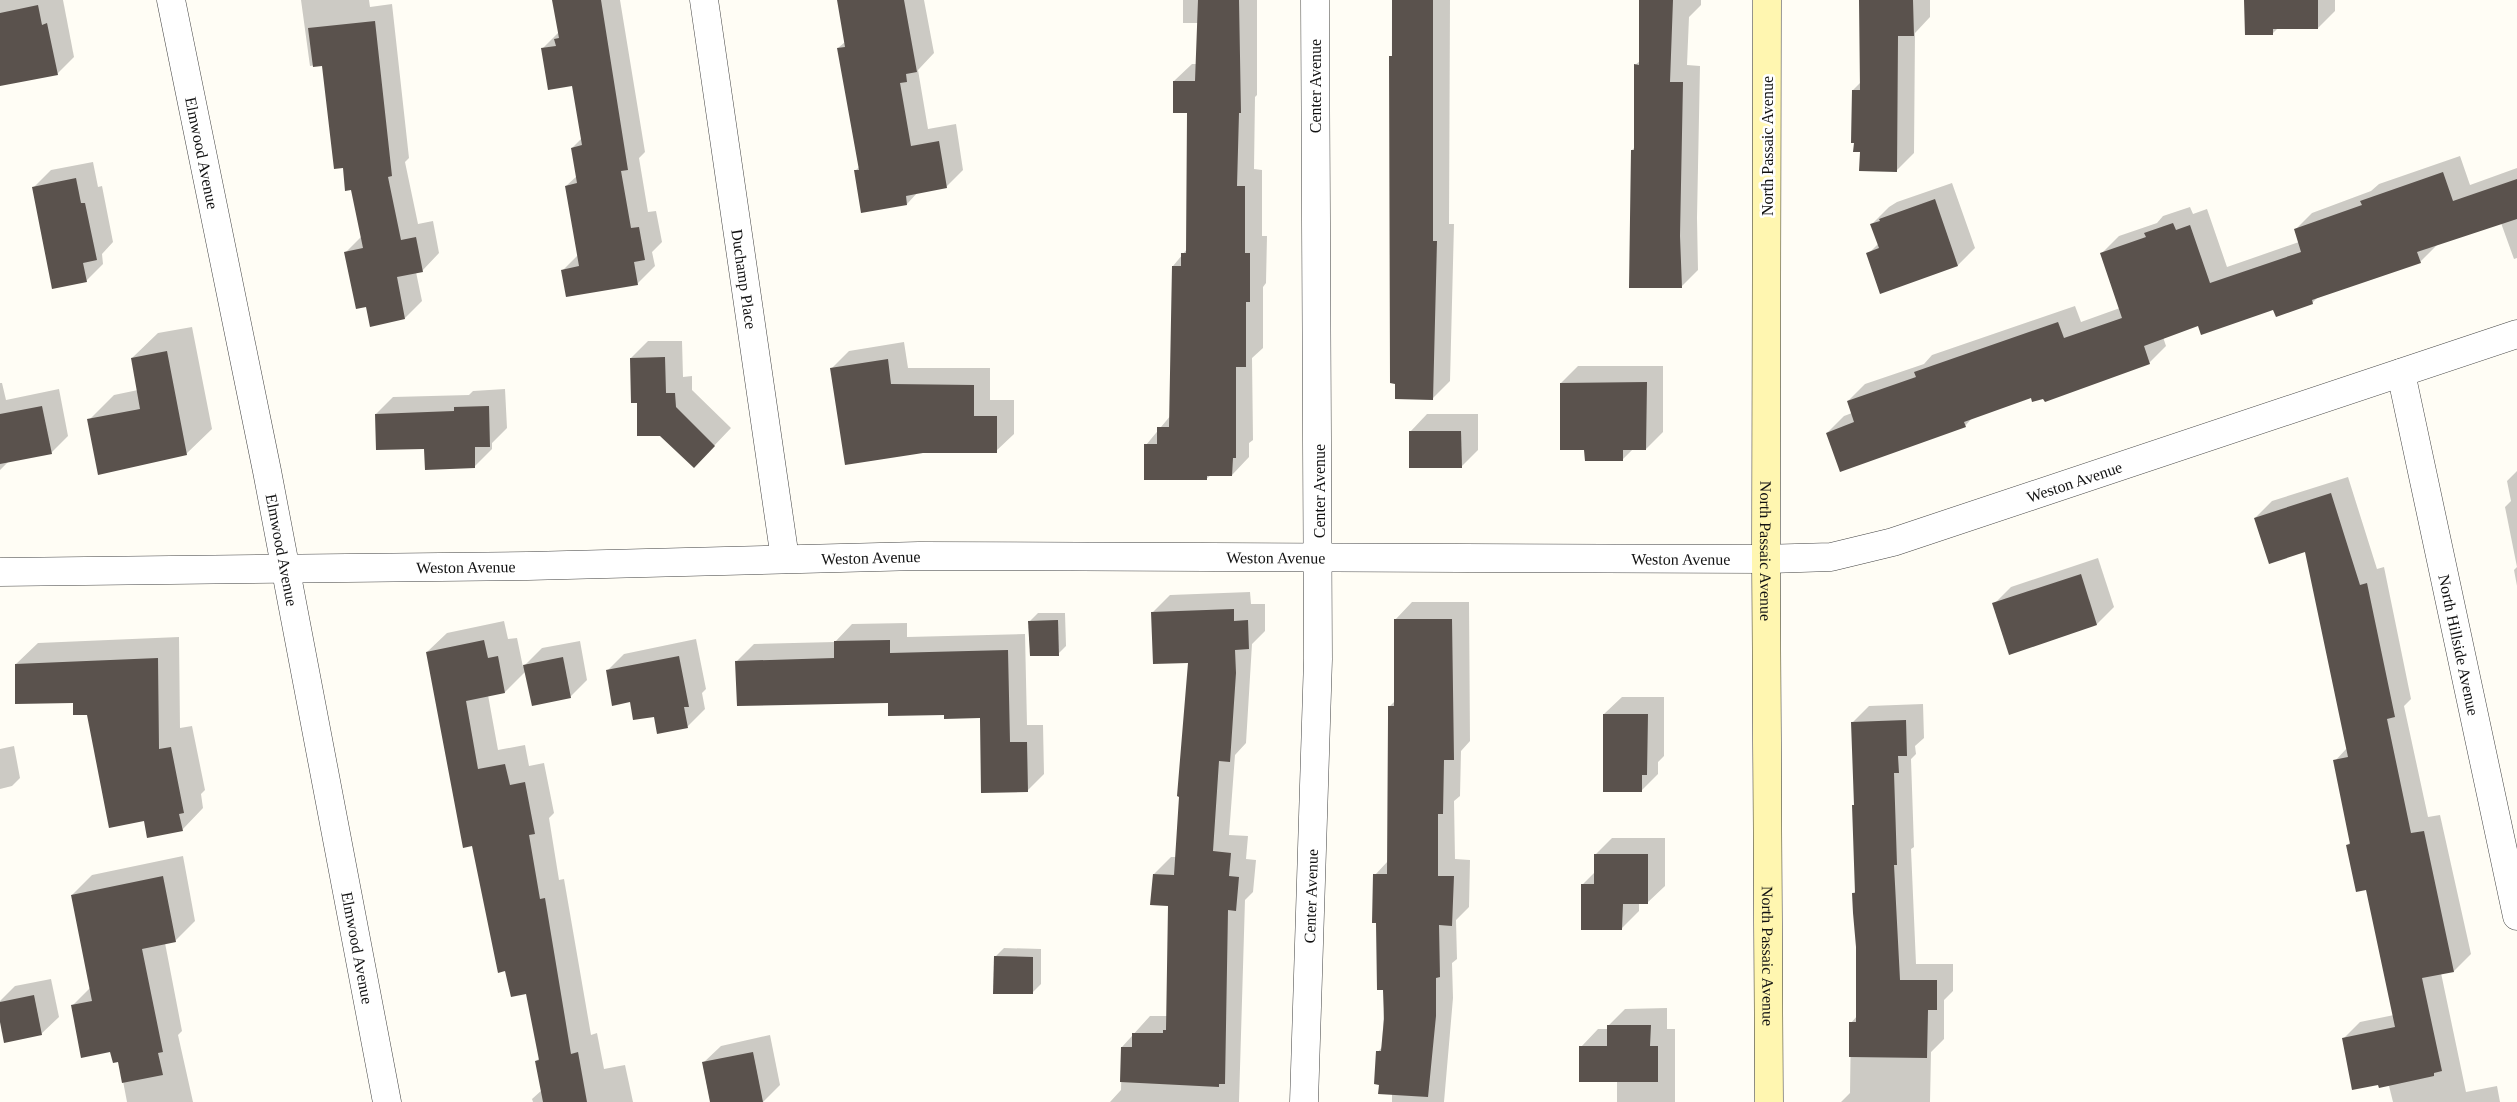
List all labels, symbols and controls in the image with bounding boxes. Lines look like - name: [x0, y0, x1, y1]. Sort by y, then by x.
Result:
- street label: Center Avenue: [1307, 39, 1324, 133]
- street label: North Passaic Avenue: [1759, 76, 1776, 216]
- street label: Elmwood Avenue: [182, 95, 222, 210]
- street label: Duchamp Place: [729, 228, 760, 330]
- street label: Center Avenue: [1311, 444, 1328, 538]
- street label: Weston Avenue: [2024, 458, 2124, 505]
- street label: North Passaic Avenue: [1757, 481, 1775, 621]
- street label: Elmwood Avenue: [263, 492, 301, 607]
- street label: Weston Avenue: [821, 547, 921, 567]
- street label: Weston Avenue: [1226, 549, 1326, 566]
- street label: Weston Avenue: [1631, 550, 1731, 567]
- street label: Weston Avenue: [416, 558, 516, 576]
- street label: North Hillside Avenue: [2436, 573, 2482, 717]
- street label: Center Avenue: [1301, 849, 1320, 944]
- street label: North Passaic Avenue: [1759, 886, 1777, 1026]
- street label: Elmwood Avenue: [339, 890, 377, 1005]

